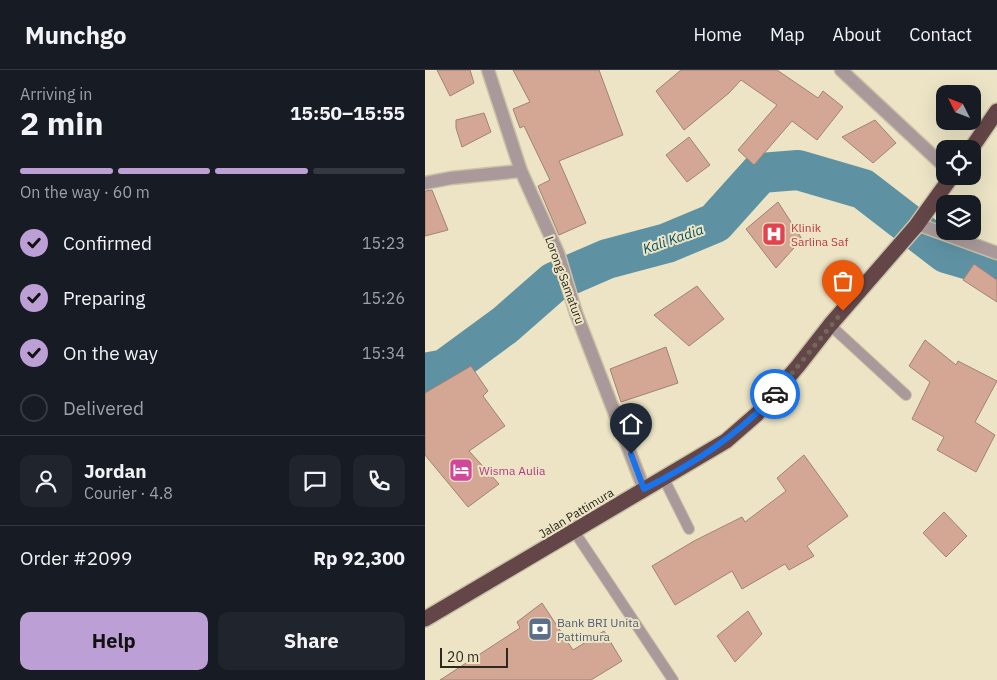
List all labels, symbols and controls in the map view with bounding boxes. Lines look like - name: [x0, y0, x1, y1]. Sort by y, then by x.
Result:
- text: Munchgo: [25, 19, 127, 51]
- text: Home: [694, 23, 742, 46]
- text: Map: [770, 23, 805, 46]
- text: About: [833, 23, 881, 46]
- text: Contact: [909, 23, 972, 46]
- text: Arriving in: [20, 84, 92, 104]
- north arrow: [936, 85, 981, 130]
- map controls: [936, 85, 981, 240]
- text: 15:50–15:55: [290, 101, 405, 125]
- text: 2 min: [20, 102, 104, 144]
- button: locate: [936, 140, 981, 185]
- text: On the way · 60 m: [20, 182, 150, 202]
- button: layers: [936, 195, 981, 240]
- water label: Kali Kadia: [640, 220, 706, 258]
- place label: Klinik Sarlina Saf: [791, 220, 848, 249]
- hospital icon: Klinik Sarlina Saf: [761, 221, 787, 247]
- icon: check: [20, 229, 48, 257]
- text: Confirmed: [63, 231, 152, 255]
- text: 15:23: [362, 233, 405, 253]
- street label: Lorong Samaturu: [542, 234, 588, 326]
- pin: [822, 260, 864, 311]
- icon: bag: [829, 267, 857, 295]
- icon: check: [20, 284, 48, 312]
- text: Preparing: [63, 286, 145, 310]
- text: 15:26: [362, 288, 405, 308]
- icon: check: [20, 339, 48, 367]
- text: On the way: [63, 341, 158, 365]
- text: 15:34: [362, 343, 405, 363]
- courier: [750, 369, 800, 419]
- icon: car: [761, 380, 789, 408]
- text: Delivered: [63, 396, 144, 420]
- pin: [610, 403, 652, 454]
- icon: home: [617, 410, 645, 438]
- button: person: [20, 455, 72, 507]
- button: chat: [289, 455, 341, 507]
- button: phone: [353, 455, 405, 507]
- hotel icon: Wisma Aulia: [448, 457, 474, 483]
- text: Jordan: [84, 459, 147, 483]
- place label: Wisma Aulia: [479, 463, 546, 478]
- text: Courier · 4.8: [84, 483, 173, 503]
- street label: Jalan Pattimura: [536, 484, 617, 541]
- text: Order #2099: [20, 546, 132, 570]
- text: Rp 92,300: [313, 546, 405, 570]
- button: Help: [20, 612, 208, 670]
- button: Share: [218, 612, 405, 670]
- place label: Bank BRI Unita Pattimura: [557, 615, 640, 644]
- bank icon: Bank BRI Unita Pattimura: [527, 616, 553, 642]
- scale bar: [440, 645, 507, 668]
- text: 20 m: [447, 648, 479, 666]

